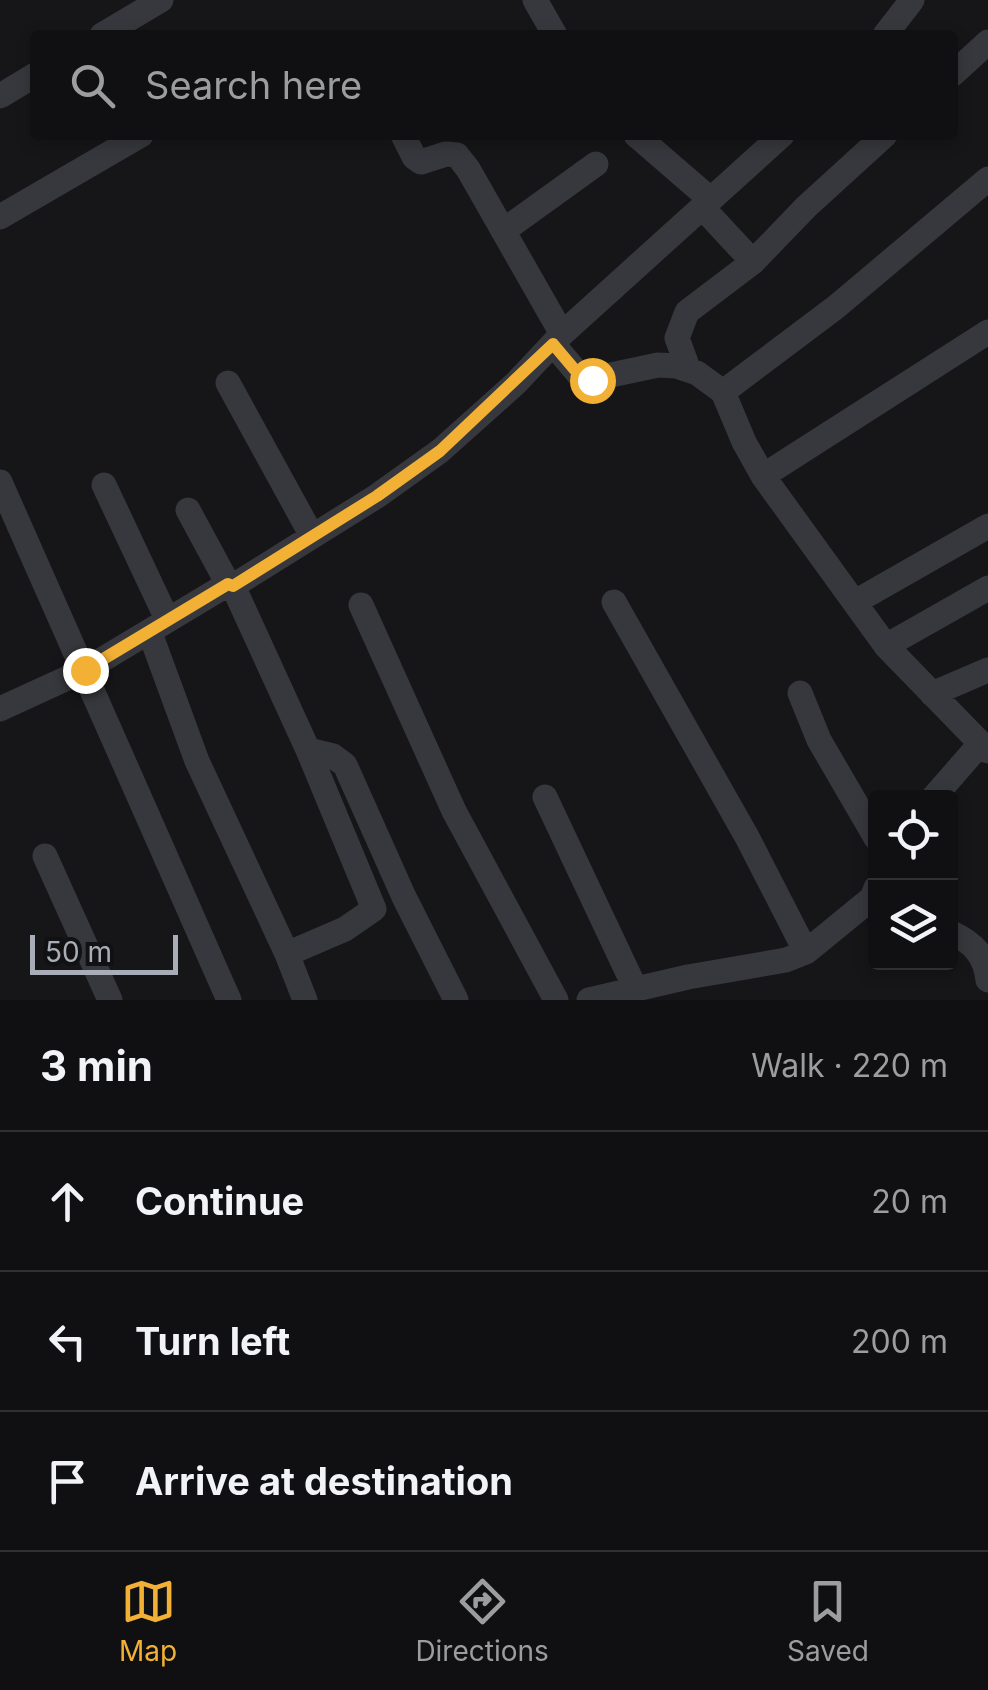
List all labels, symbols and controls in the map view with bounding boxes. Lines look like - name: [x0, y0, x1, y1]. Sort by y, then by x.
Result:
- search box: [30, 30, 958, 140]
- icon: search: [65, 58, 120, 113]
- text: Search here: [145, 62, 362, 108]
- route start: [570, 358, 616, 404]
- route end: [63, 648, 109, 694]
- map controls: [868, 790, 958, 970]
- button: locate: [868, 790, 958, 880]
- button: layers: [868, 880, 958, 970]
- scale bar: [30, 930, 178, 974]
- text: 50 m: [45, 935, 112, 969]
- text: 3 min: [40, 1040, 153, 1091]
- text: Walk · 220 m: [751, 1046, 948, 1085]
- icon: ahead: [40, 1174, 95, 1229]
- text: Continue: [135, 1178, 304, 1224]
- text: 20 m: [871, 1182, 948, 1221]
- icon: left: [40, 1314, 95, 1369]
- text: Turn left: [135, 1318, 290, 1364]
- text: 200 m: [851, 1322, 948, 1361]
- icon: arrive: [40, 1454, 95, 1509]
- text: Arrive at destination: [135, 1458, 513, 1504]
- tab: Map: [119, 1574, 177, 1668]
- tab: Directions: [415, 1574, 549, 1668]
- tab: Saved: [787, 1574, 869, 1668]

